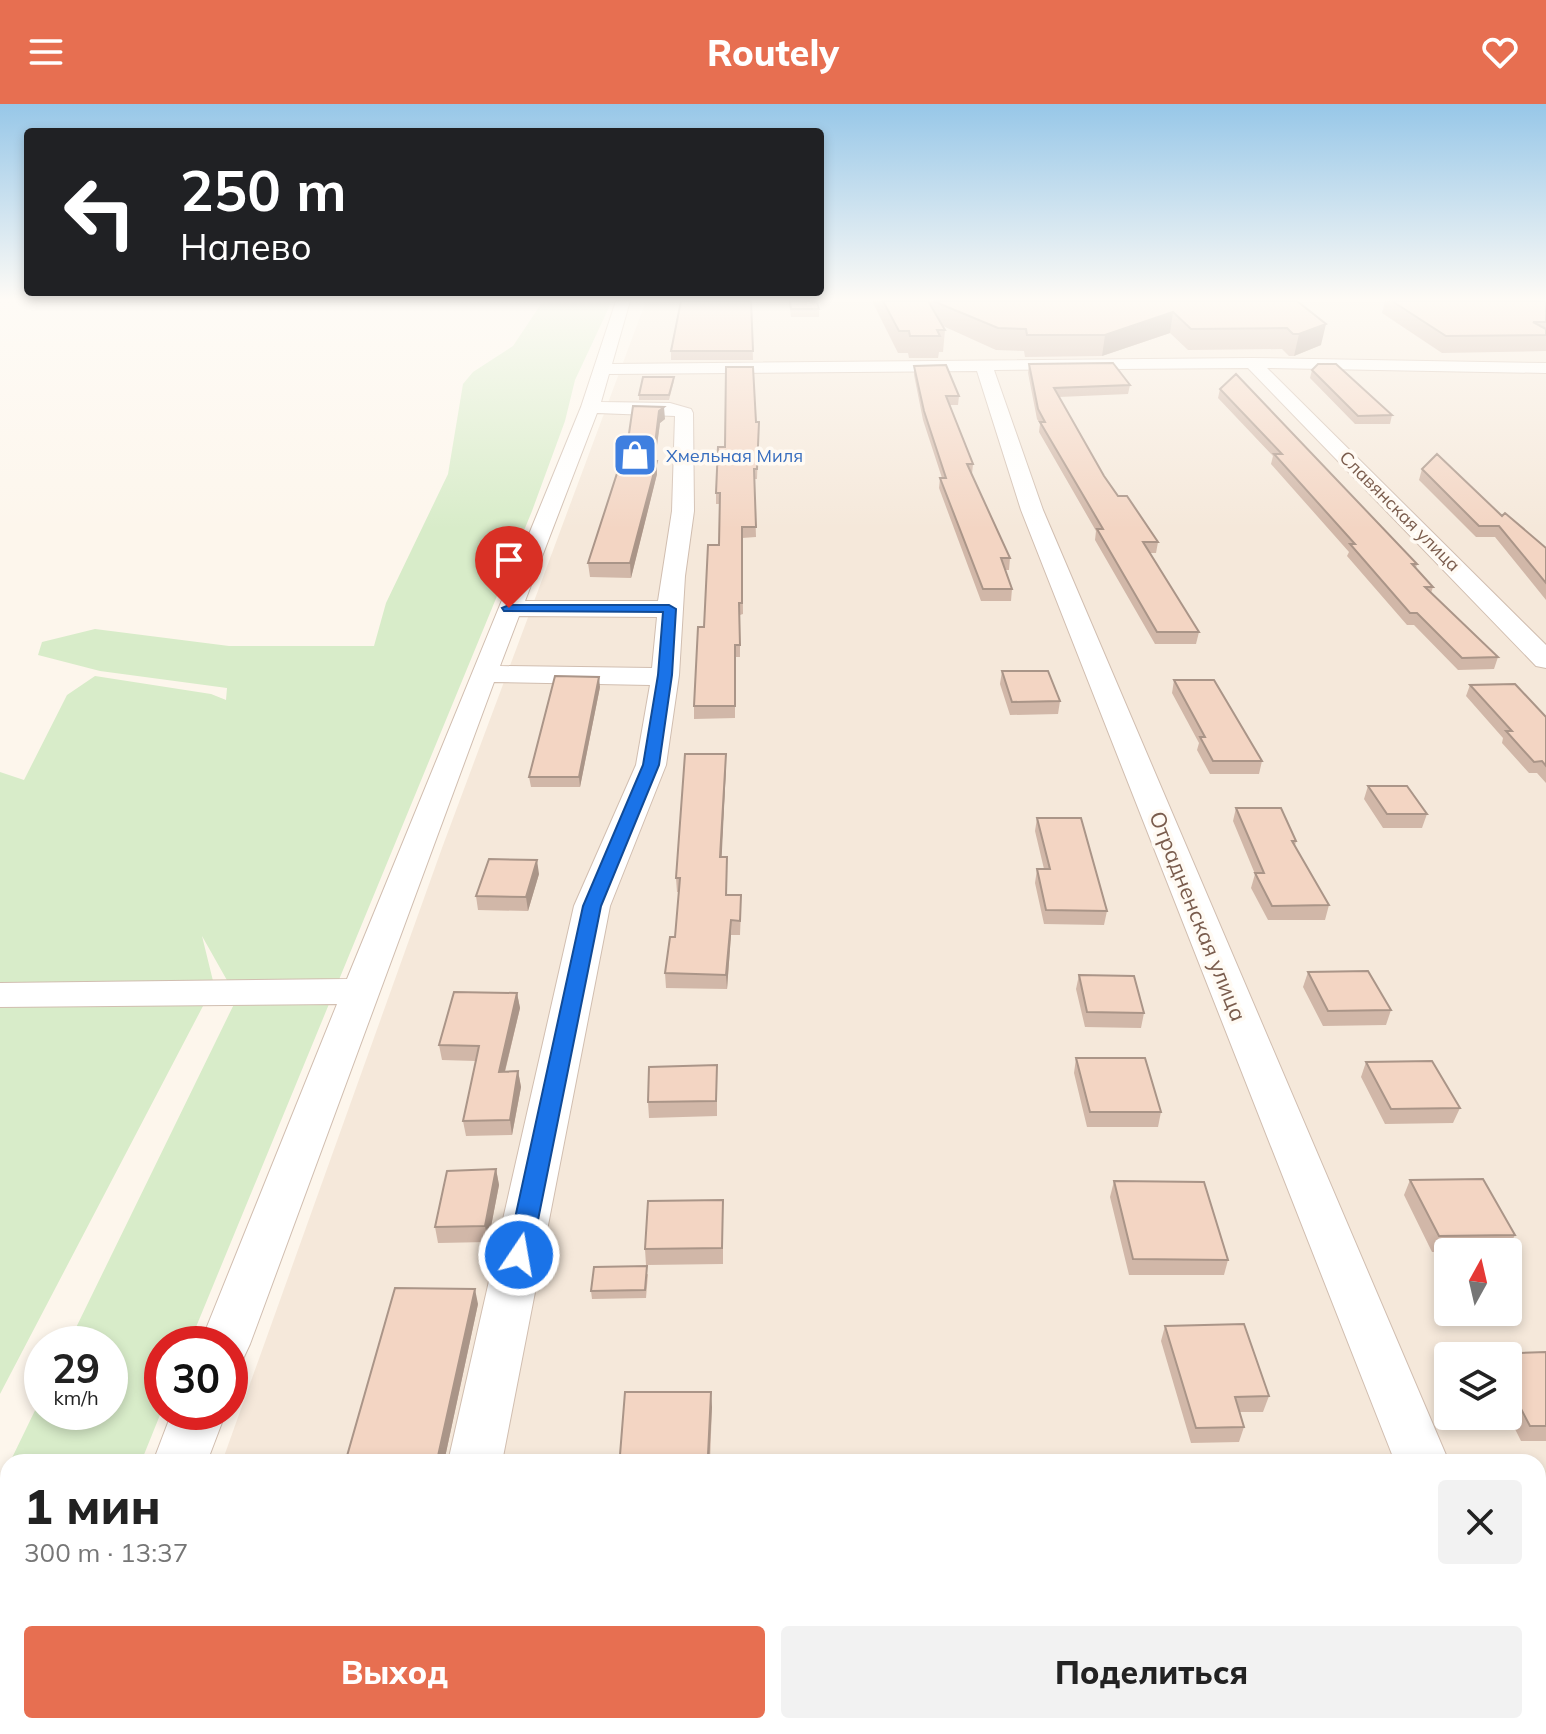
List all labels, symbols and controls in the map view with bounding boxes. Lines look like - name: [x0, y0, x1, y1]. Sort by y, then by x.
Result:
- icon: menu: [24, 30, 68, 74]
- text: Routely: [707, 30, 839, 75]
- icon: heart: [1478, 30, 1522, 74]
- text: 250 m: [180, 155, 347, 225]
- icon: left: [48, 160, 152, 264]
- text: Налево: [180, 224, 312, 269]
- shop icon: Хмельная Миля: [611, 431, 659, 479]
- place label: Хмельная Миля: [666, 444, 803, 467]
- street label: Славянская улица: [1335, 446, 1465, 576]
- pin: [475, 526, 543, 608]
- icon: arrive: [487, 538, 531, 582]
- street label: Отрадненская улица: [1143, 807, 1253, 1025]
- position arrow: [477, 1213, 561, 1297]
- north arrow: [1434, 1238, 1522, 1326]
- map controls: [1434, 1238, 1522, 1430]
- speed limit sign: 30: [144, 1326, 248, 1430]
- button: layers: [1434, 1342, 1522, 1430]
- text: 29: [52, 1343, 100, 1393]
- text: km/h: [53, 1385, 99, 1410]
- text: 1 мин: [24, 1476, 161, 1536]
- button: close: [1438, 1480, 1522, 1564]
- text: 300 m · 13:37: [24, 1536, 188, 1569]
- button: Выход: [24, 1626, 765, 1718]
- button: Поделиться: [781, 1626, 1522, 1718]

